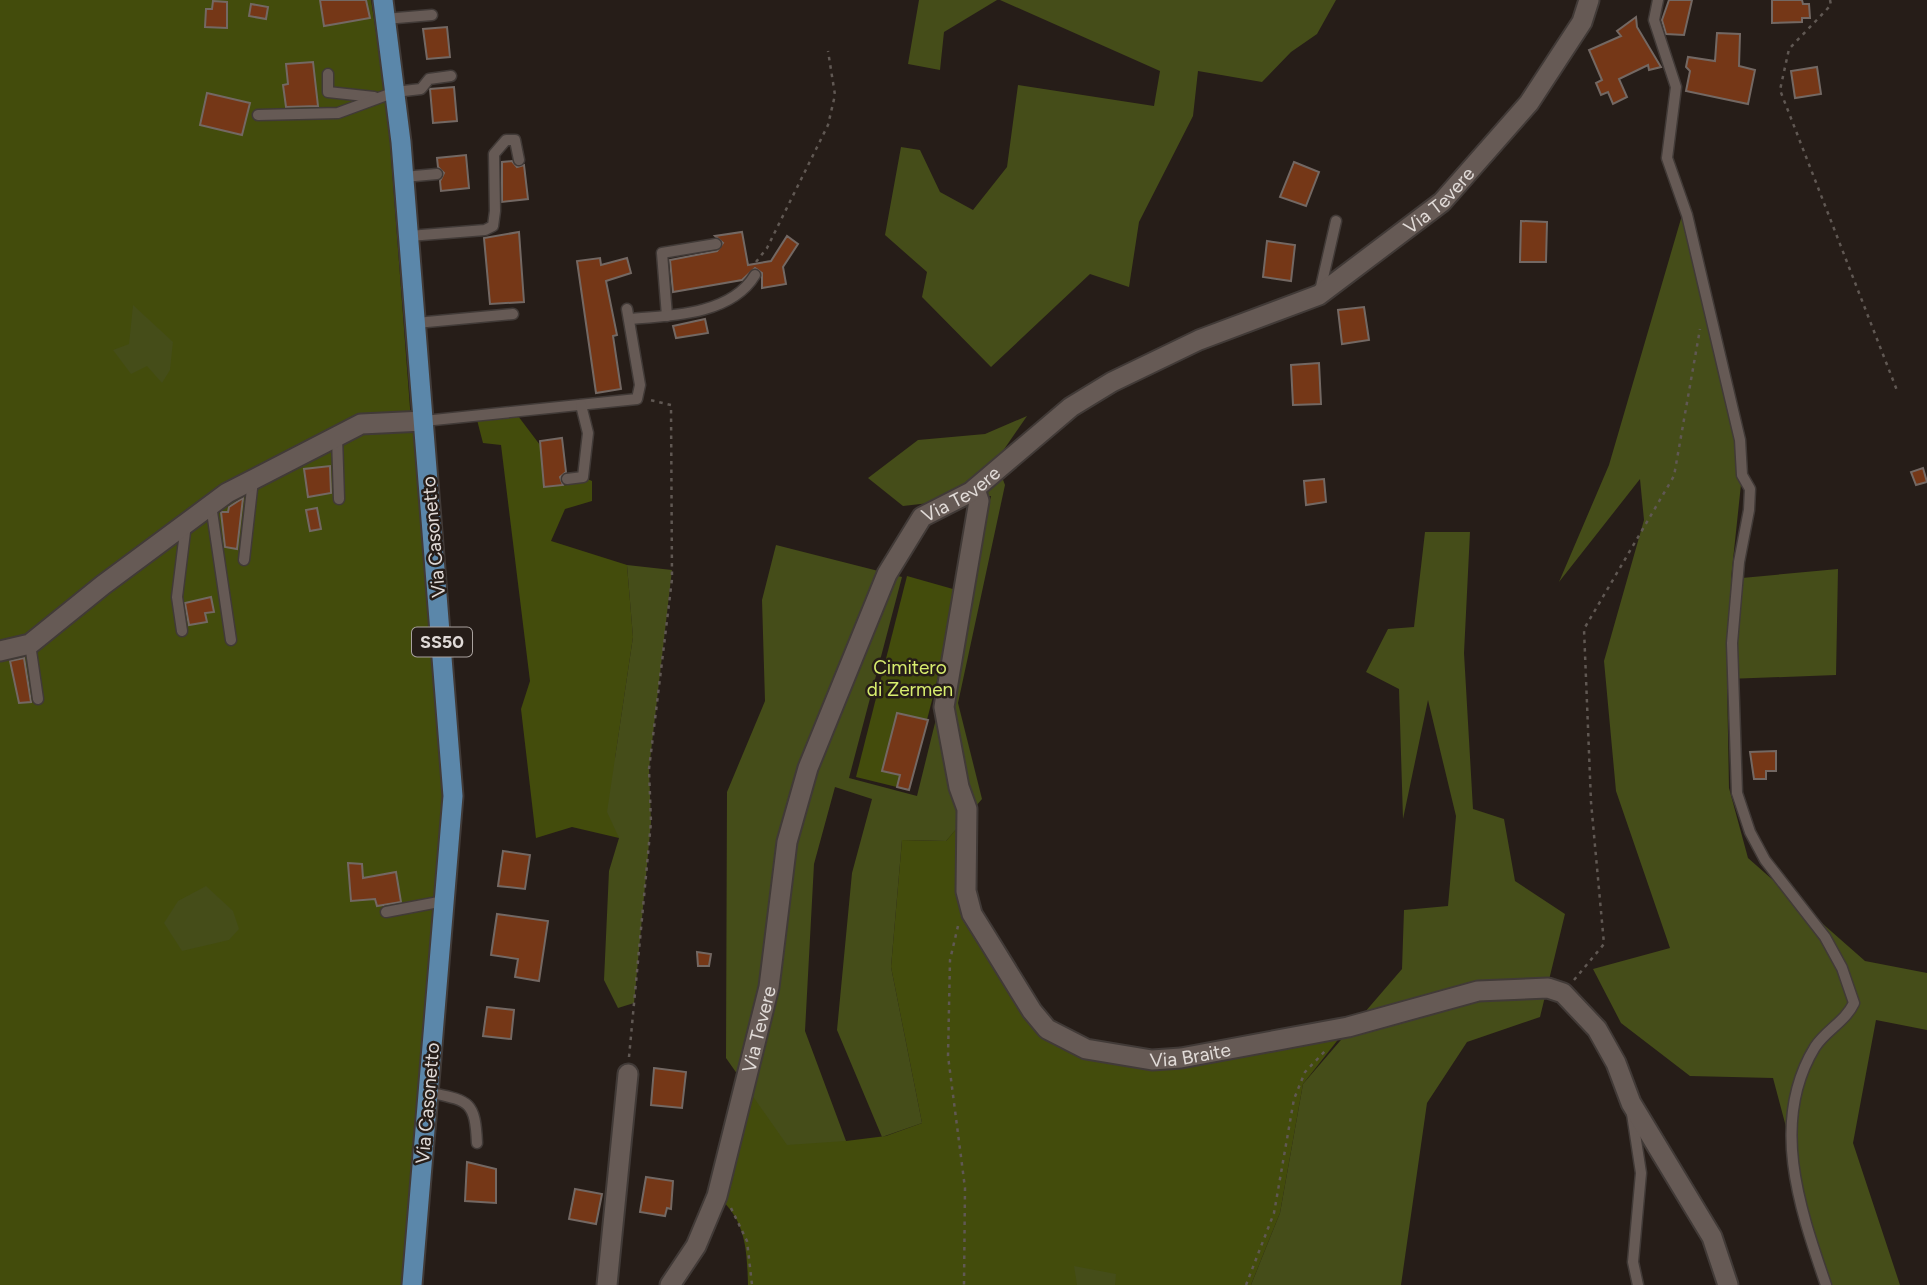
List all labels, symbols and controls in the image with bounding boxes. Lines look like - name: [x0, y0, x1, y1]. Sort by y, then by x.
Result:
- street label: Via Tevere: [1399, 162, 1479, 239]
- street label: Via Tevere: [918, 461, 1005, 527]
- street label: Via Casonetto: [417, 475, 450, 599]
- road number: SS50: [412, 628, 472, 656]
- park label: Cimitero di Zermen: [867, 656, 953, 701]
- street label: Via Tevere: [737, 984, 781, 1075]
- street label: Via Braite: [1149, 1038, 1233, 1072]
- street label: Via Casonetto: [411, 1041, 444, 1165]

